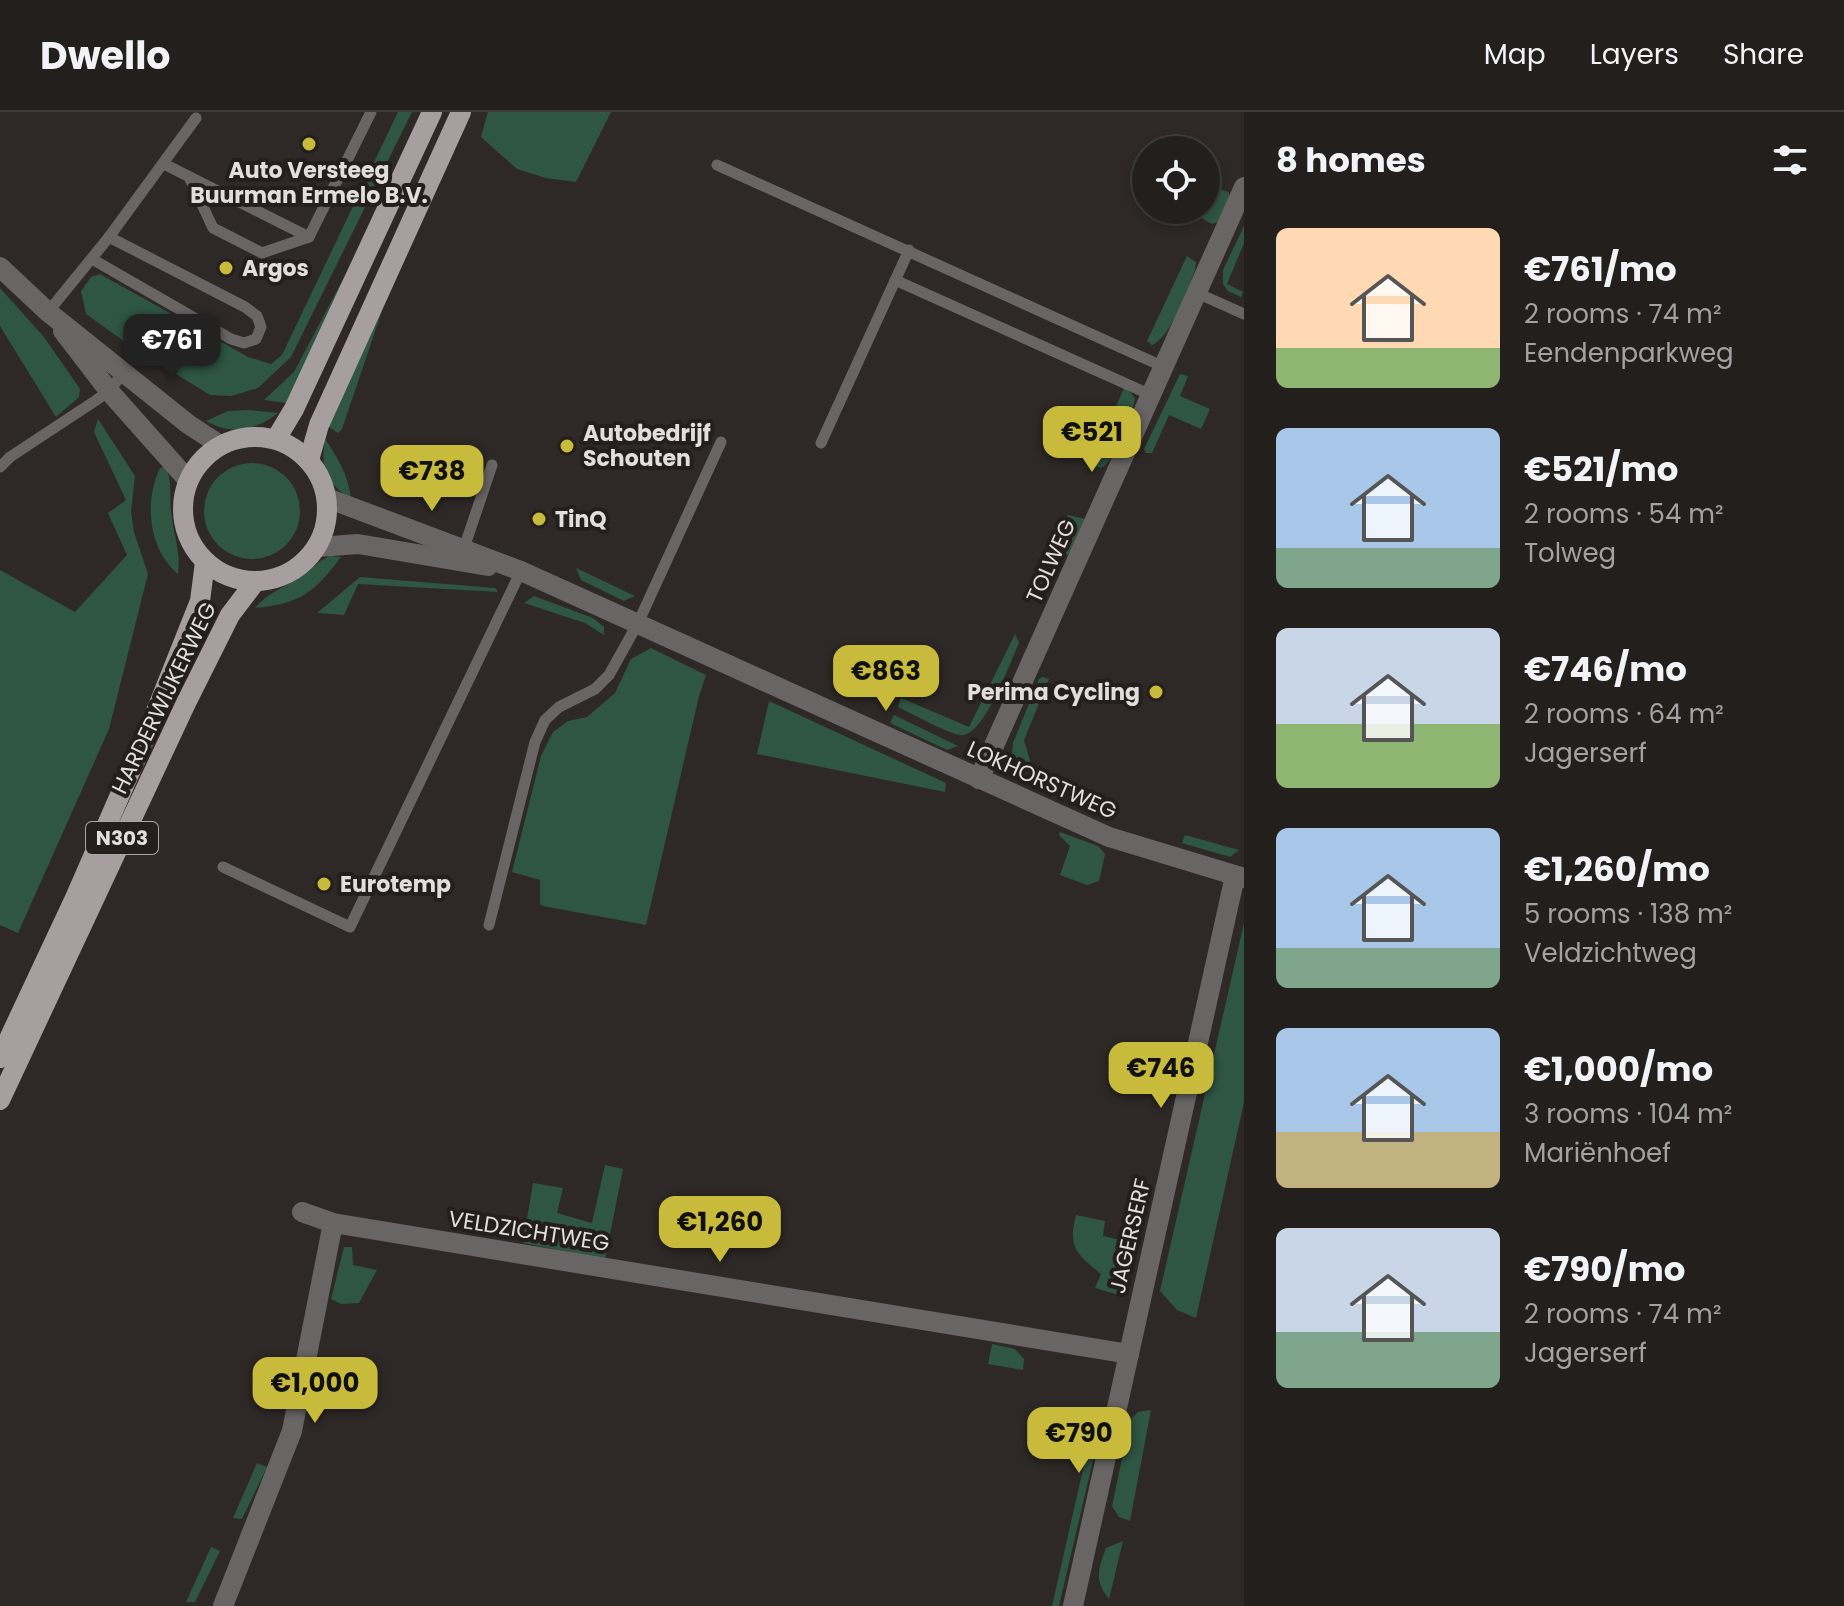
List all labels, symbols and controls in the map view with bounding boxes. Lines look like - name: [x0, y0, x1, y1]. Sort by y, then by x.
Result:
- text: Dwello: [40, 29, 171, 82]
- text: Map: [1484, 35, 1546, 74]
- text: Layers: [1590, 35, 1679, 74]
- text: Share: [1723, 35, 1804, 74]
- marker: Auto Versteeg Buurman Ermelo B.V.: [300, 135, 318, 153]
- map controls: [1132, 136, 1220, 224]
- button: locate: [1132, 136, 1220, 224]
- text: 8 homes: [1276, 136, 1426, 184]
- icon: filters: [1768, 138, 1812, 182]
- place label: Auto Versteeg Buurman Ermelo B.V.: [190, 155, 428, 211]
- text: €761/mo: [1524, 245, 1677, 293]
- place label: Argos: [242, 253, 309, 284]
- marker: Argos: [217, 259, 235, 277]
- icon: home: [1340, 260, 1436, 356]
- text: 2 rooms · 74 m²: [1524, 296, 1721, 332]
- pin: €761: [125, 314, 219, 382]
- text: €761: [142, 322, 202, 358]
- text: Eendenparkweg: [1524, 335, 1734, 371]
- pin: €521: [1045, 406, 1139, 474]
- text: €521: [1061, 414, 1123, 450]
- place label: Autobedrijf Schouten: [583, 418, 711, 474]
- marker: Autobedrijf Schouten: [558, 437, 576, 455]
- pin: €738: [385, 445, 479, 513]
- text: €521/mo: [1524, 445, 1678, 493]
- text: €738: [398, 453, 466, 489]
- icon: home: [1340, 460, 1436, 556]
- text: 2 rooms · 54 m²: [1524, 496, 1724, 532]
- place label: TinQ: [555, 504, 607, 535]
- marker: TinQ: [530, 510, 548, 528]
- street label: TOLWEG: [1019, 514, 1083, 608]
- text: Tolweg: [1524, 535, 1616, 571]
- street label: HARDERWIJKERWEG: [104, 597, 224, 799]
- pin: €863: [839, 645, 933, 713]
- text: €746/mo: [1524, 645, 1687, 693]
- text: €863: [851, 653, 921, 689]
- icon: home: [1340, 660, 1436, 756]
- place label: Perima Cycling: [967, 677, 1140, 708]
- marker: Perima Cycling: [1147, 683, 1165, 701]
- text: 2 rooms · 64 m²: [1524, 696, 1724, 732]
- street label: LOKHORSTWEG: [962, 733, 1122, 827]
- text: Jagerserf: [1524, 735, 1647, 771]
- road number: N303: [86, 822, 158, 854]
- text: €1,260/mo: [1524, 845, 1710, 893]
- icon: home: [1340, 860, 1436, 956]
- place label: Eurotemp: [340, 869, 451, 900]
- marker: Eurotemp: [315, 875, 333, 893]
- text: 5 rooms · 138 m²: [1524, 896, 1732, 932]
- text: Veldzichtweg: [1524, 935, 1697, 971]
- pin: €746: [1114, 1042, 1208, 1110]
- text: €1,000/mo: [1524, 1045, 1713, 1093]
- text: €746: [1127, 1050, 1195, 1086]
- icon: home: [1340, 1060, 1436, 1156]
- text: 3 rooms · 104 m²: [1524, 1096, 1732, 1132]
- text: Mariënhoef: [1524, 1135, 1671, 1171]
- street label: JAGERSERF: [1102, 1176, 1158, 1296]
- pin: €1,260: [655, 1196, 785, 1264]
- street label: VELDZICHTWEG: [446, 1203, 612, 1259]
- text: €1,260: [677, 1204, 763, 1240]
- text: €790/mo: [1524, 1245, 1685, 1293]
- icon: home: [1340, 1260, 1436, 1356]
- text: 2 rooms · 74 m²: [1524, 1296, 1721, 1332]
- text: Jagerserf: [1524, 1335, 1647, 1371]
- pin: €1,000: [250, 1357, 380, 1425]
- text: €1,000: [271, 1365, 359, 1401]
- pin: €790: [1032, 1407, 1126, 1475]
- text: €790: [1045, 1415, 1113, 1451]

